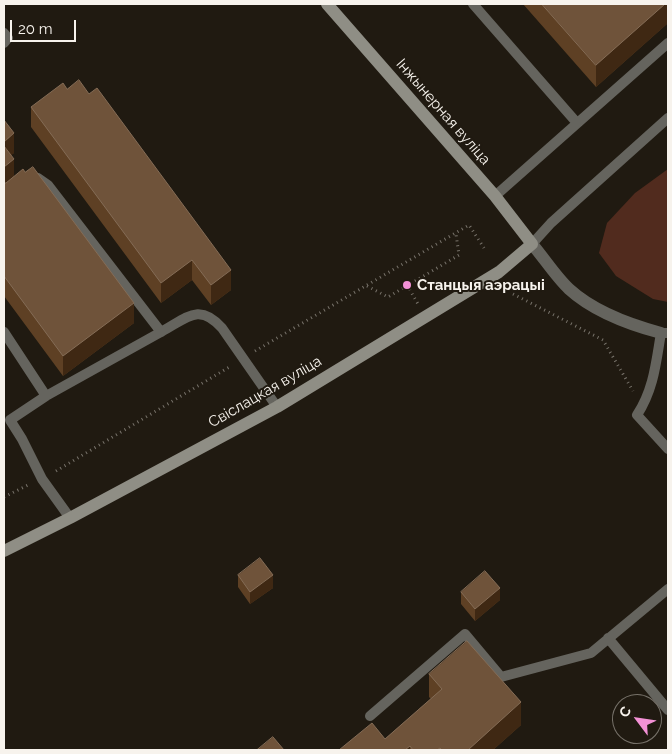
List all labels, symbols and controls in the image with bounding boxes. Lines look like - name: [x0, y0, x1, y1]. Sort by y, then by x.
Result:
- scale bar: [12, 10, 79, 42]
- text: 20 m: [18, 20, 53, 38]
- street label: Інжынерная вуліца: [392, 55, 494, 169]
- place label: Станцыя аэрацыі: [417, 276, 545, 294]
- marker: Станцыя аэрацыі: [401, 279, 413, 291]
- street label: Свіслацкая вуліца: [205, 352, 325, 432]
- north arrow: [612, 694, 662, 744]
- text: С: [616, 704, 634, 720]

